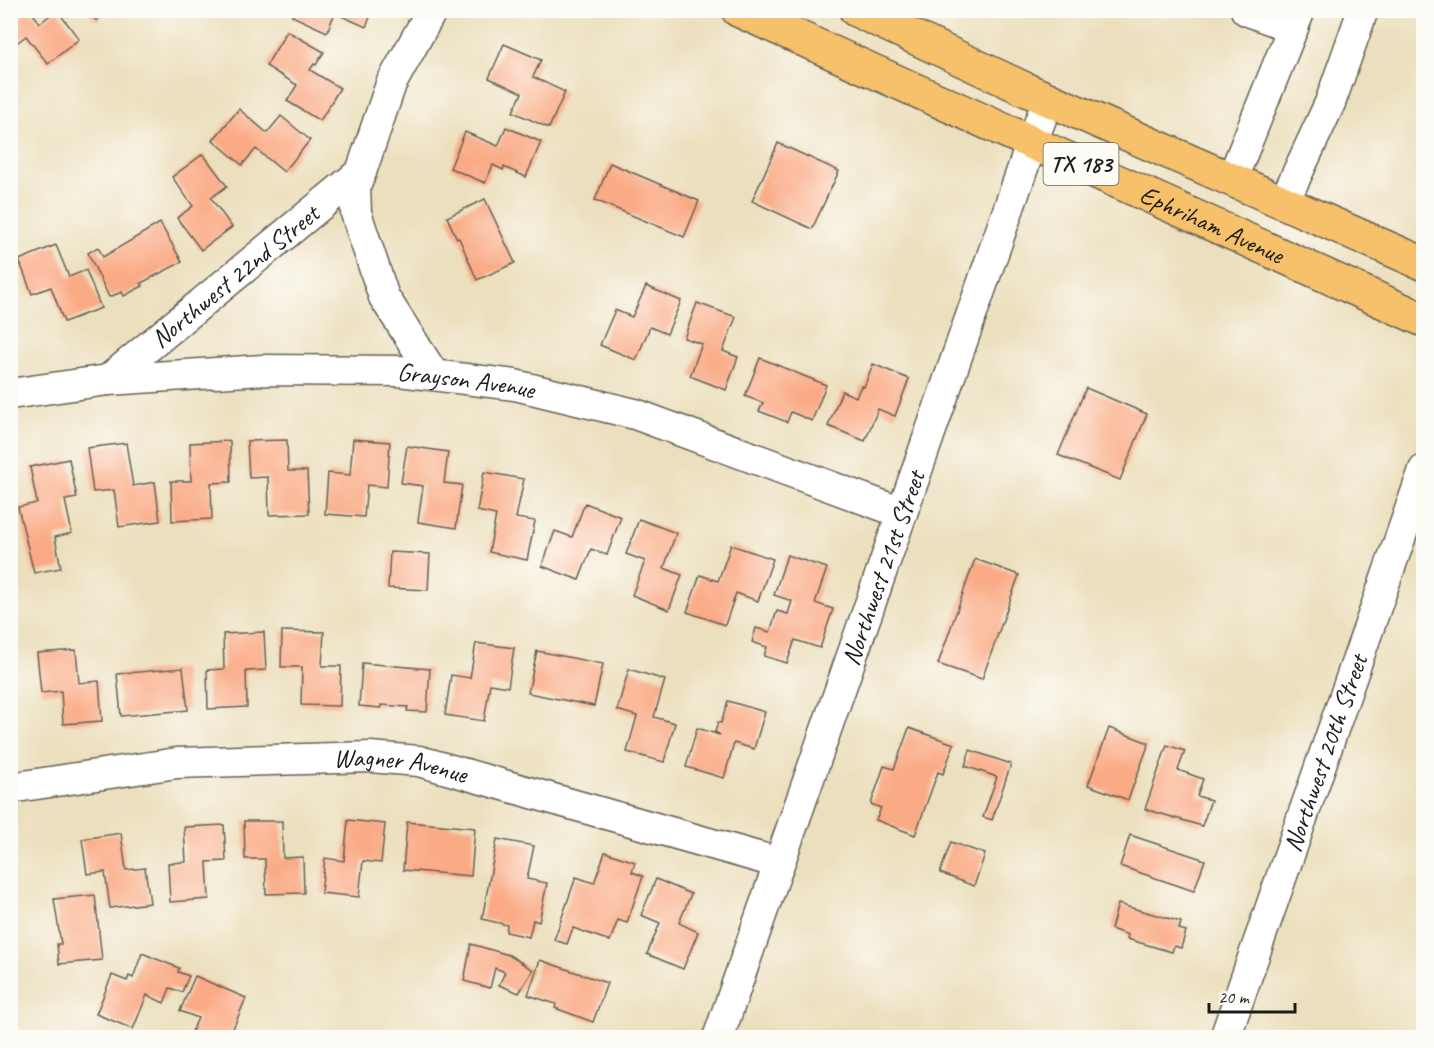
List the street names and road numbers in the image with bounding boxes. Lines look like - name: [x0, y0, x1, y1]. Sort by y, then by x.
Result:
- road number: TX 183: [1044, 143, 1118, 185]
- street label: Ephriham Avenue: [1135, 178, 1290, 272]
- street label: Northwest 22nd Street: [144, 196, 328, 355]
- street label: Grayson Avenue: [396, 355, 540, 407]
- street label: Northwest 21st Street: [834, 464, 933, 670]
- street label: Northwest 20th Street: [1276, 648, 1376, 856]
- street label: Wagner Avenue: [333, 741, 472, 791]

